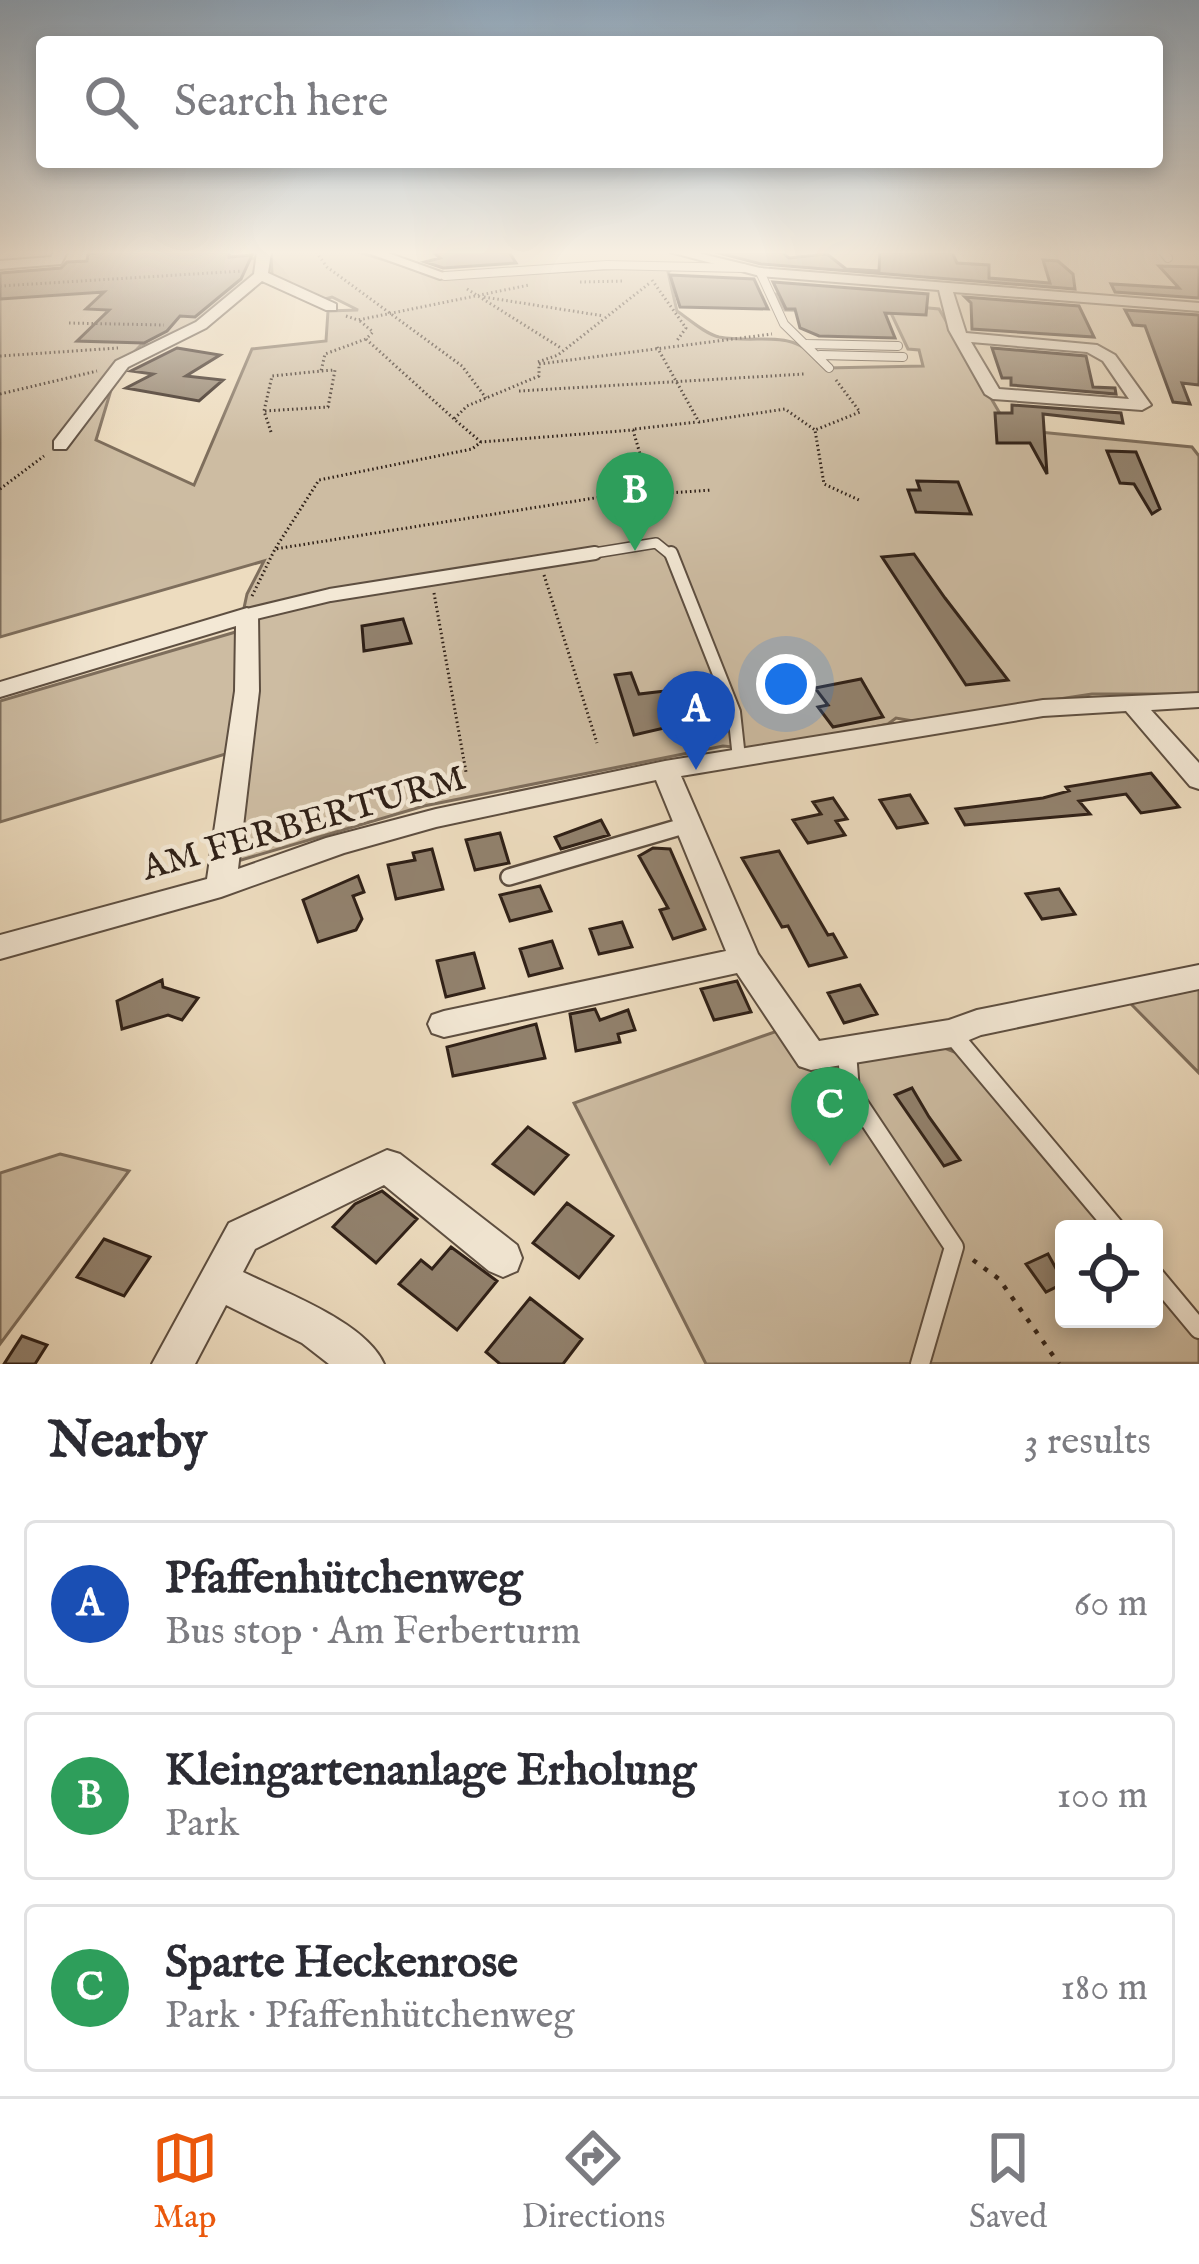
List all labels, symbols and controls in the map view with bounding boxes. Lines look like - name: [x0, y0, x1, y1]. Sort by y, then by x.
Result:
- search box: [36, 36, 1163, 168]
- icon: search: [78, 69, 144, 135]
- text: Search here: [174, 74, 388, 131]
- pin: B: [596, 452, 674, 551]
- your location: [756, 654, 816, 714]
- pin: A: [657, 671, 735, 770]
- street label: AM FERBERTURM: [136, 756, 471, 892]
- pin: C: [791, 1067, 869, 1166]
- map controls: [1055, 1220, 1163, 1328]
- button: locate: [1055, 1220, 1163, 1328]
- text: Nearby: [48, 1410, 207, 1475]
- text: 3 results: [1024, 1418, 1151, 1467]
- text: Pfaffenhütchenweg: [165, 1551, 522, 1608]
- text: A: [77, 1580, 103, 1629]
- text: 60 m: [1074, 1580, 1148, 1629]
- text: Bus stop · Am Ferberturm: [165, 1608, 581, 1657]
- text: Kleingartenanlage Erholung: [165, 1743, 696, 1800]
- text: B: [77, 1772, 103, 1821]
- text: 100 m: [1057, 1772, 1148, 1821]
- text: Park: [165, 1800, 239, 1849]
- text: Sparte Heckenrose: [165, 1935, 518, 1992]
- text: C: [76, 1964, 104, 2013]
- text: 180 m: [1060, 1964, 1148, 2013]
- text: Park · Pfaffenhütchenweg: [165, 1992, 575, 2041]
- tab: Map: [152, 2125, 218, 2239]
- tab: Directions: [522, 2125, 665, 2239]
- tab: Saved: [969, 2125, 1047, 2239]

